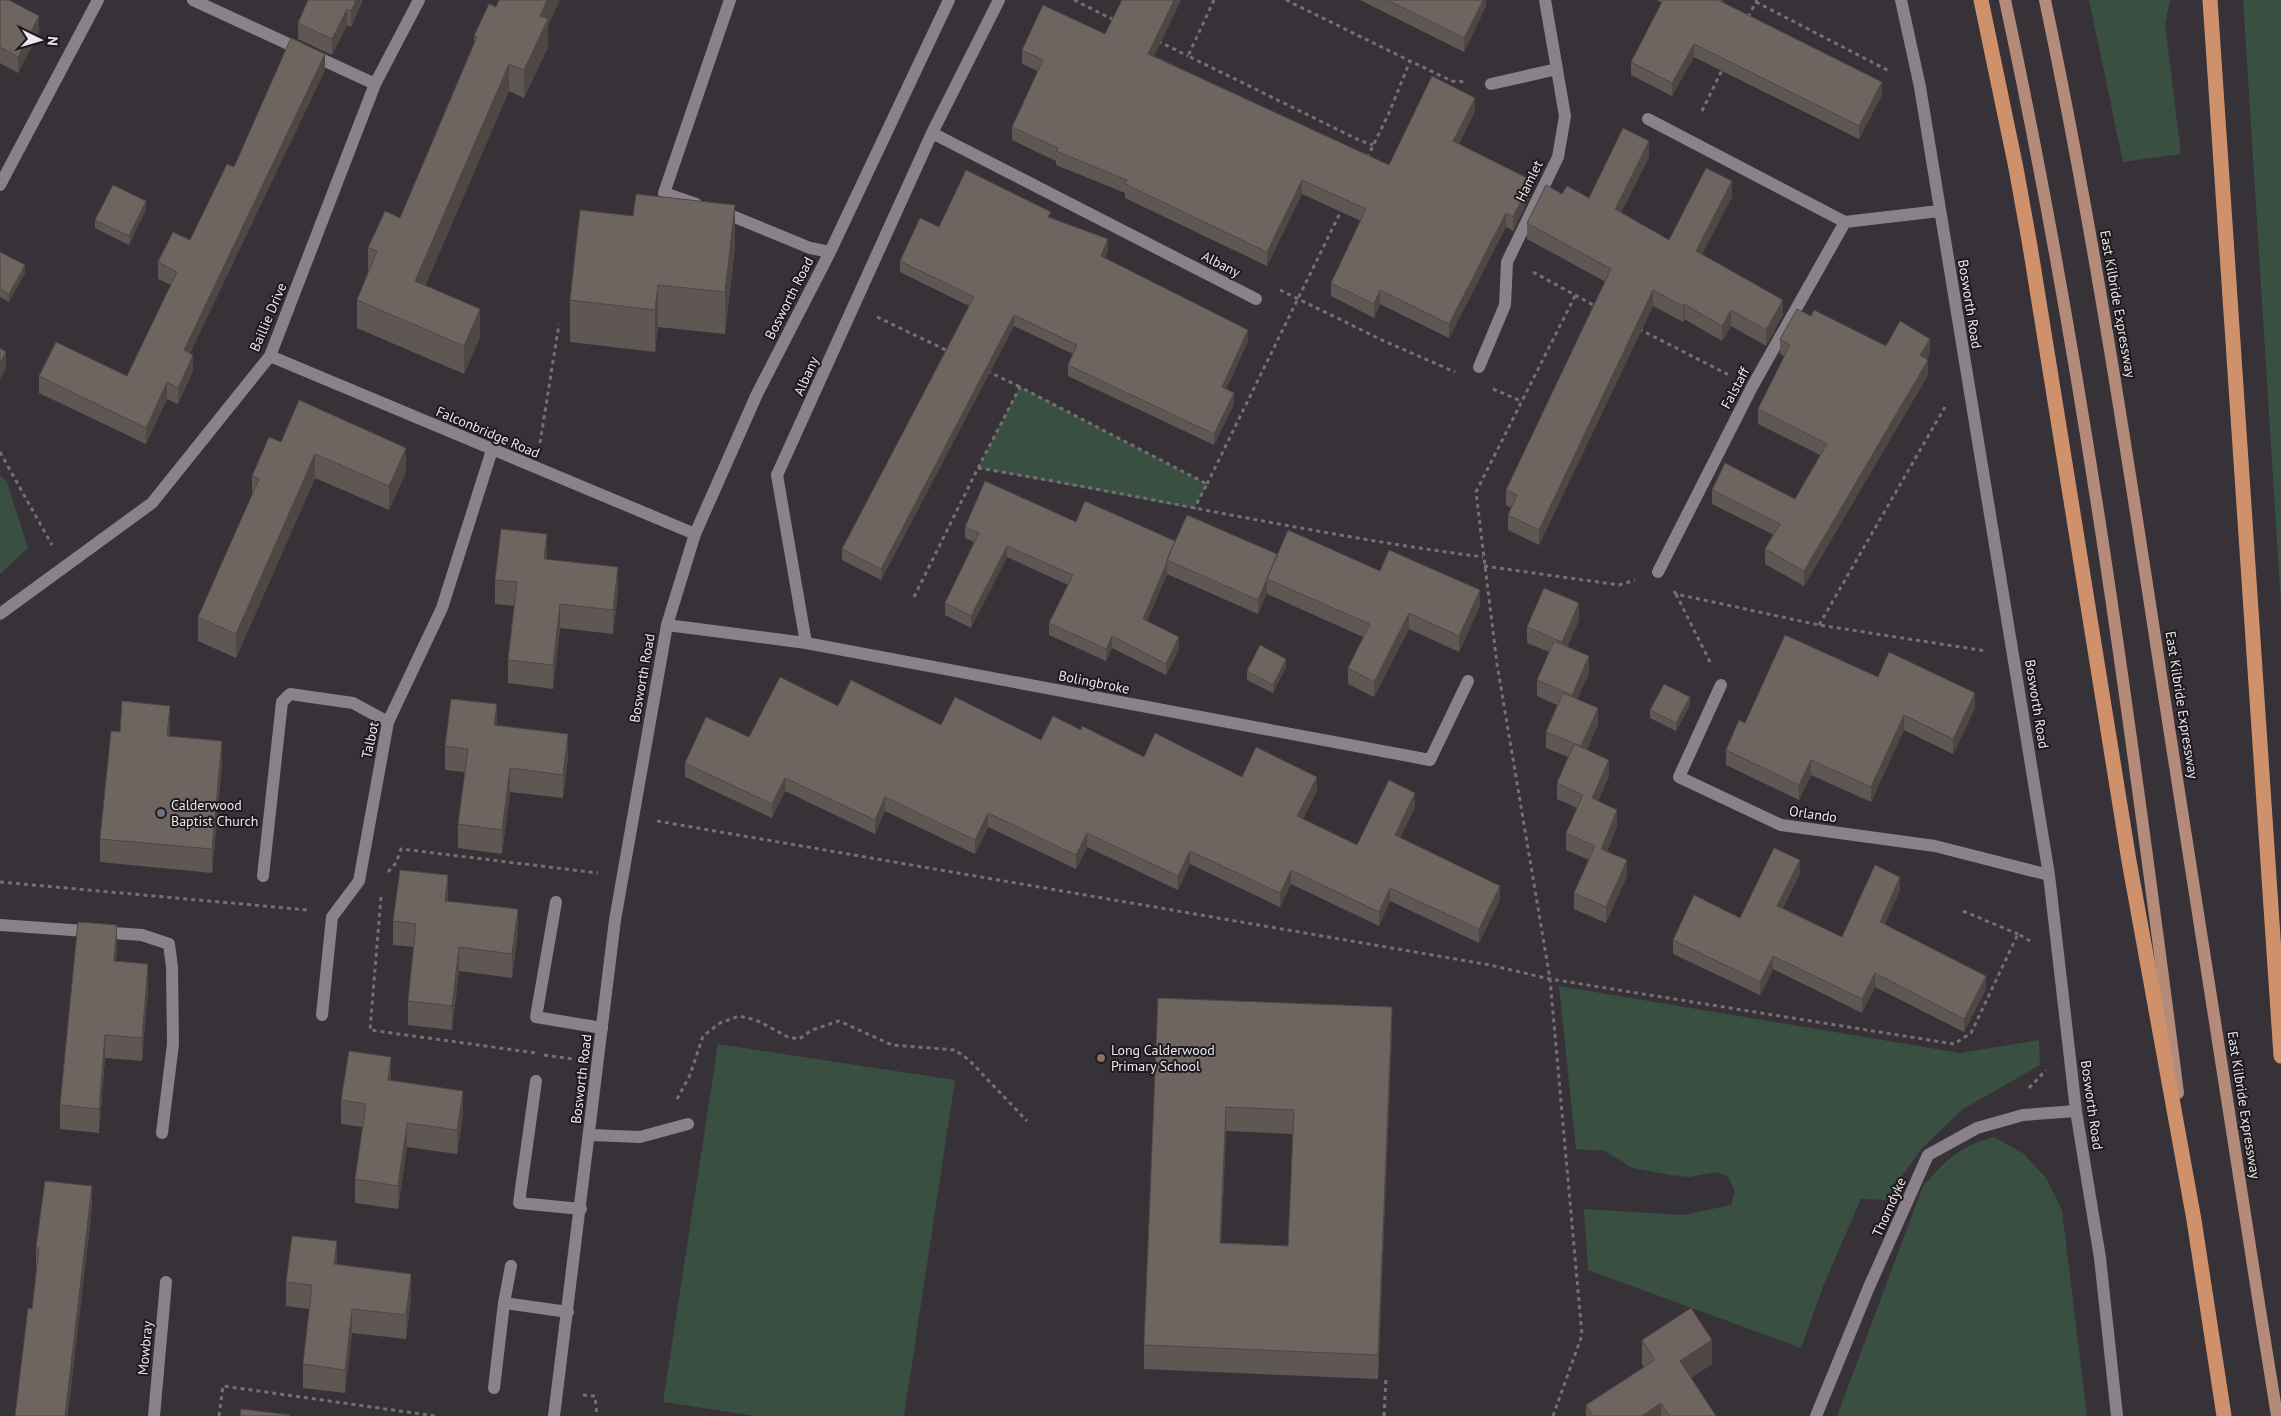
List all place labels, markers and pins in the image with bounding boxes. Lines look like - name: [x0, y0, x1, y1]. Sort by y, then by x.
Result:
- place label: Calderwood Baptist Church: [171, 796, 259, 830]
- marker: Calderwood Baptist Church: [155, 807, 167, 819]
- place label: Long Calderwood Primary School: [1111, 1041, 1215, 1075]
- marker: Long Calderwood Primary School: [1095, 1052, 1107, 1064]

